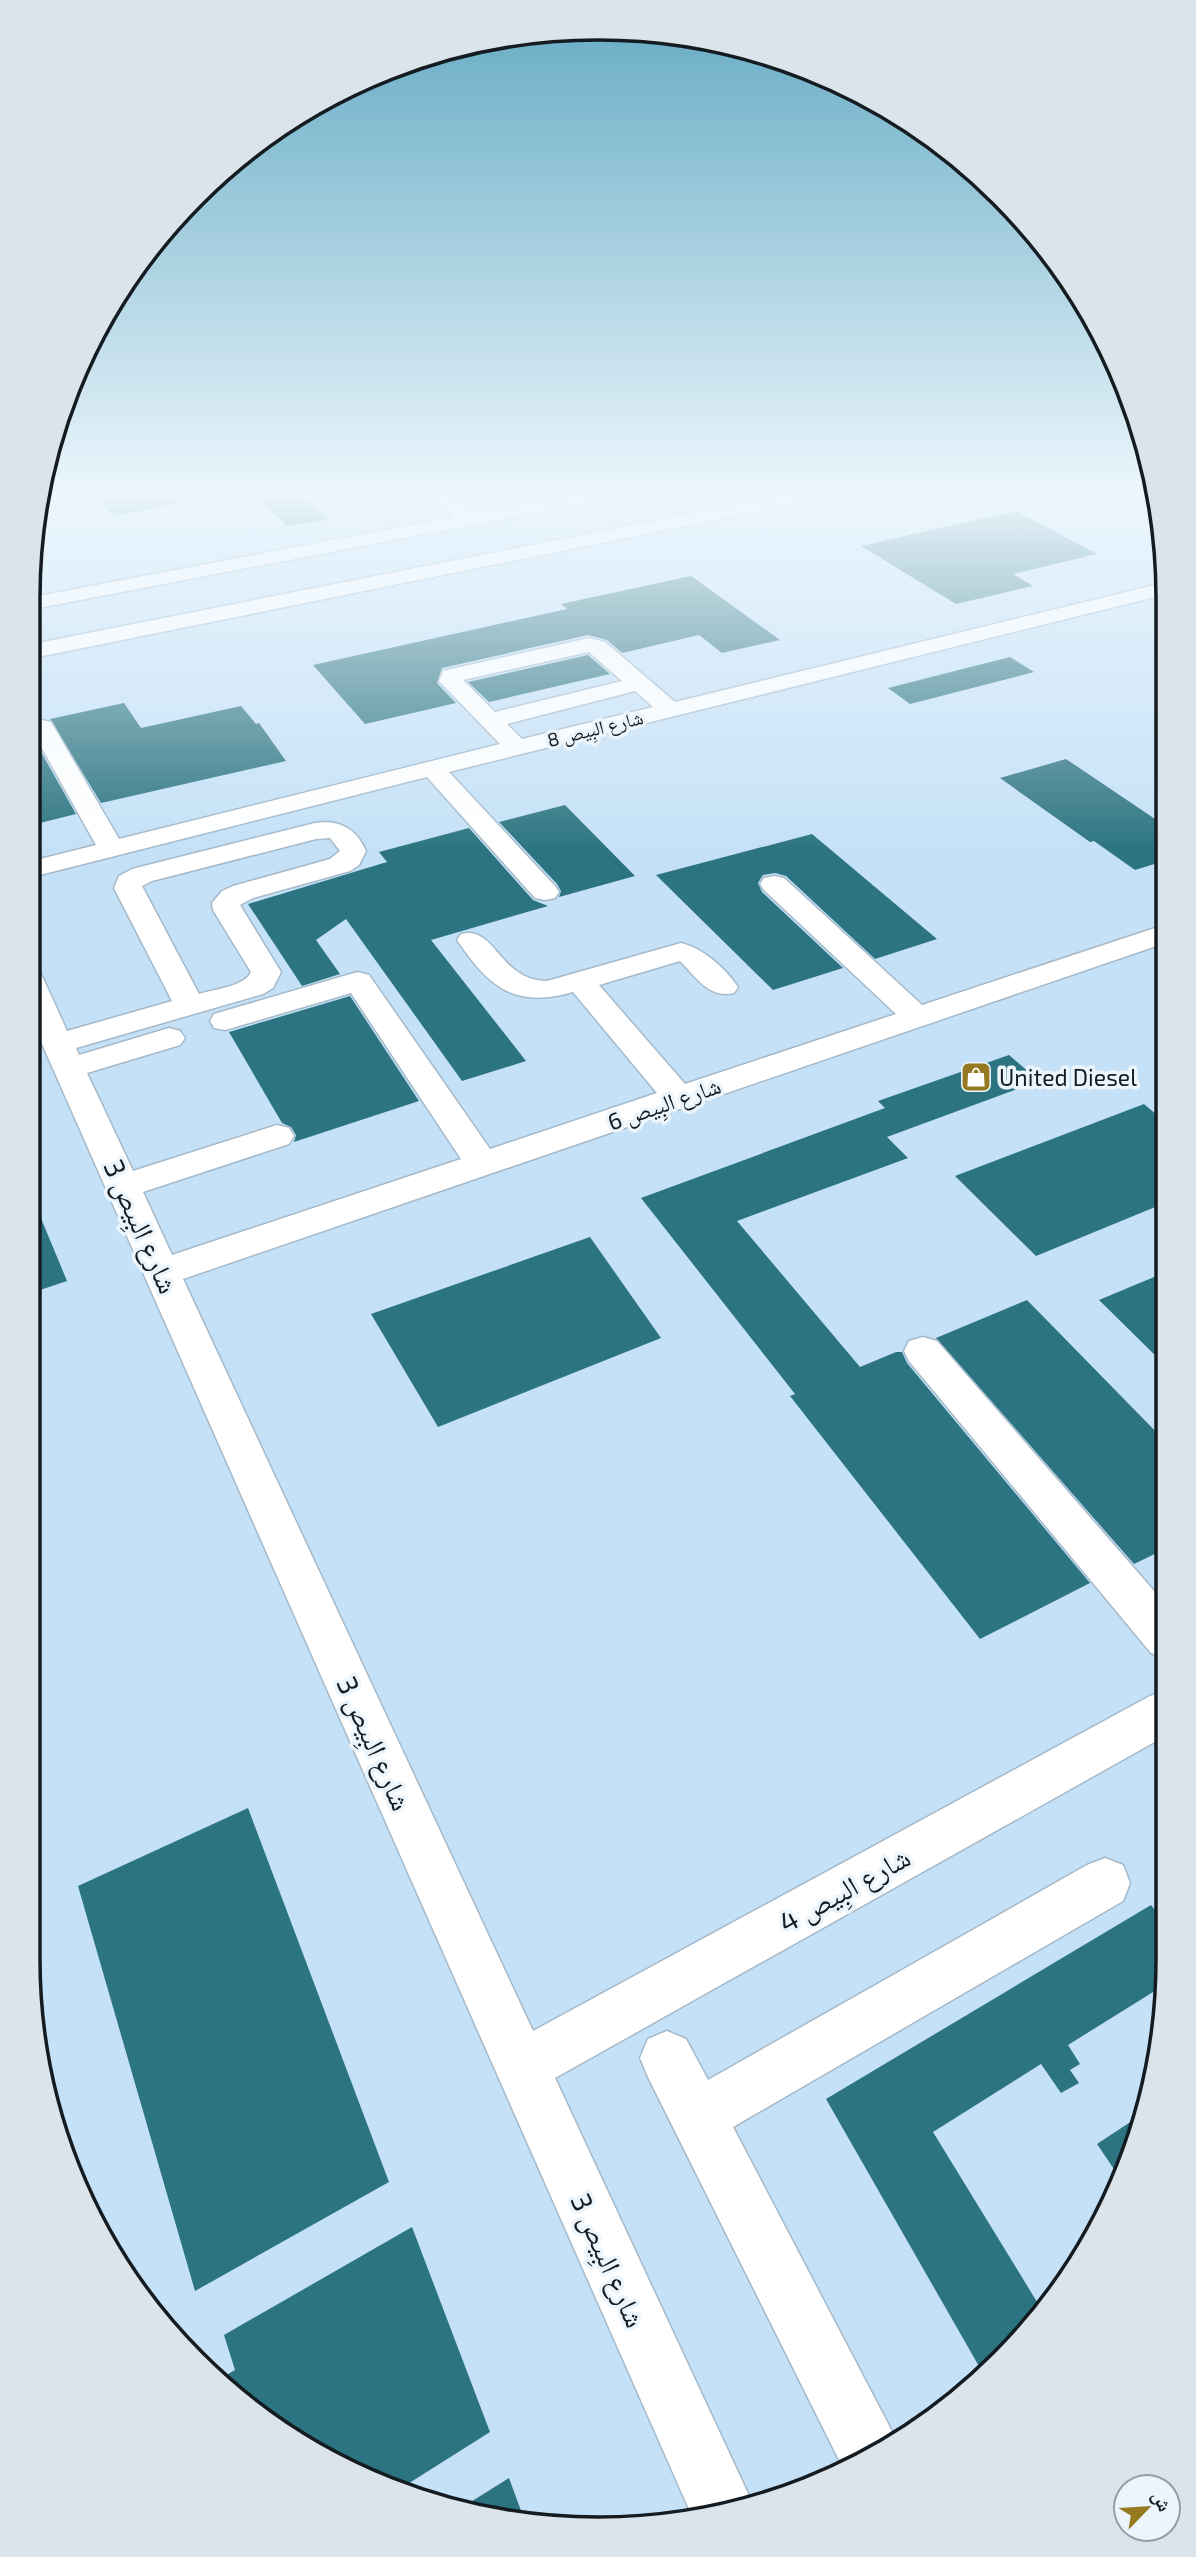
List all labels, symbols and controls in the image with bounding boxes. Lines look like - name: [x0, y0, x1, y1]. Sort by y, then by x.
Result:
- street label: شارع البِيص 8: [545, 705, 646, 755]
- shop icon: United Diesel: [959, 1060, 993, 1094]
- place label: United Diesel: [999, 1063, 1137, 1091]
- street label: شارع البِيص 6: [604, 1071, 725, 1139]
- street label: شارع البِيص 3: [93, 1154, 187, 1300]
- street label: شارع البِيص 3: [326, 1671, 420, 1817]
- street label: شارع البِيص 4: [773, 1839, 918, 1943]
- street label: شارع البِيص 3: [560, 2188, 654, 2334]
- north arrow: [1112, 2473, 1182, 2543]
- text: ش: [1147, 2487, 1178, 2515]

